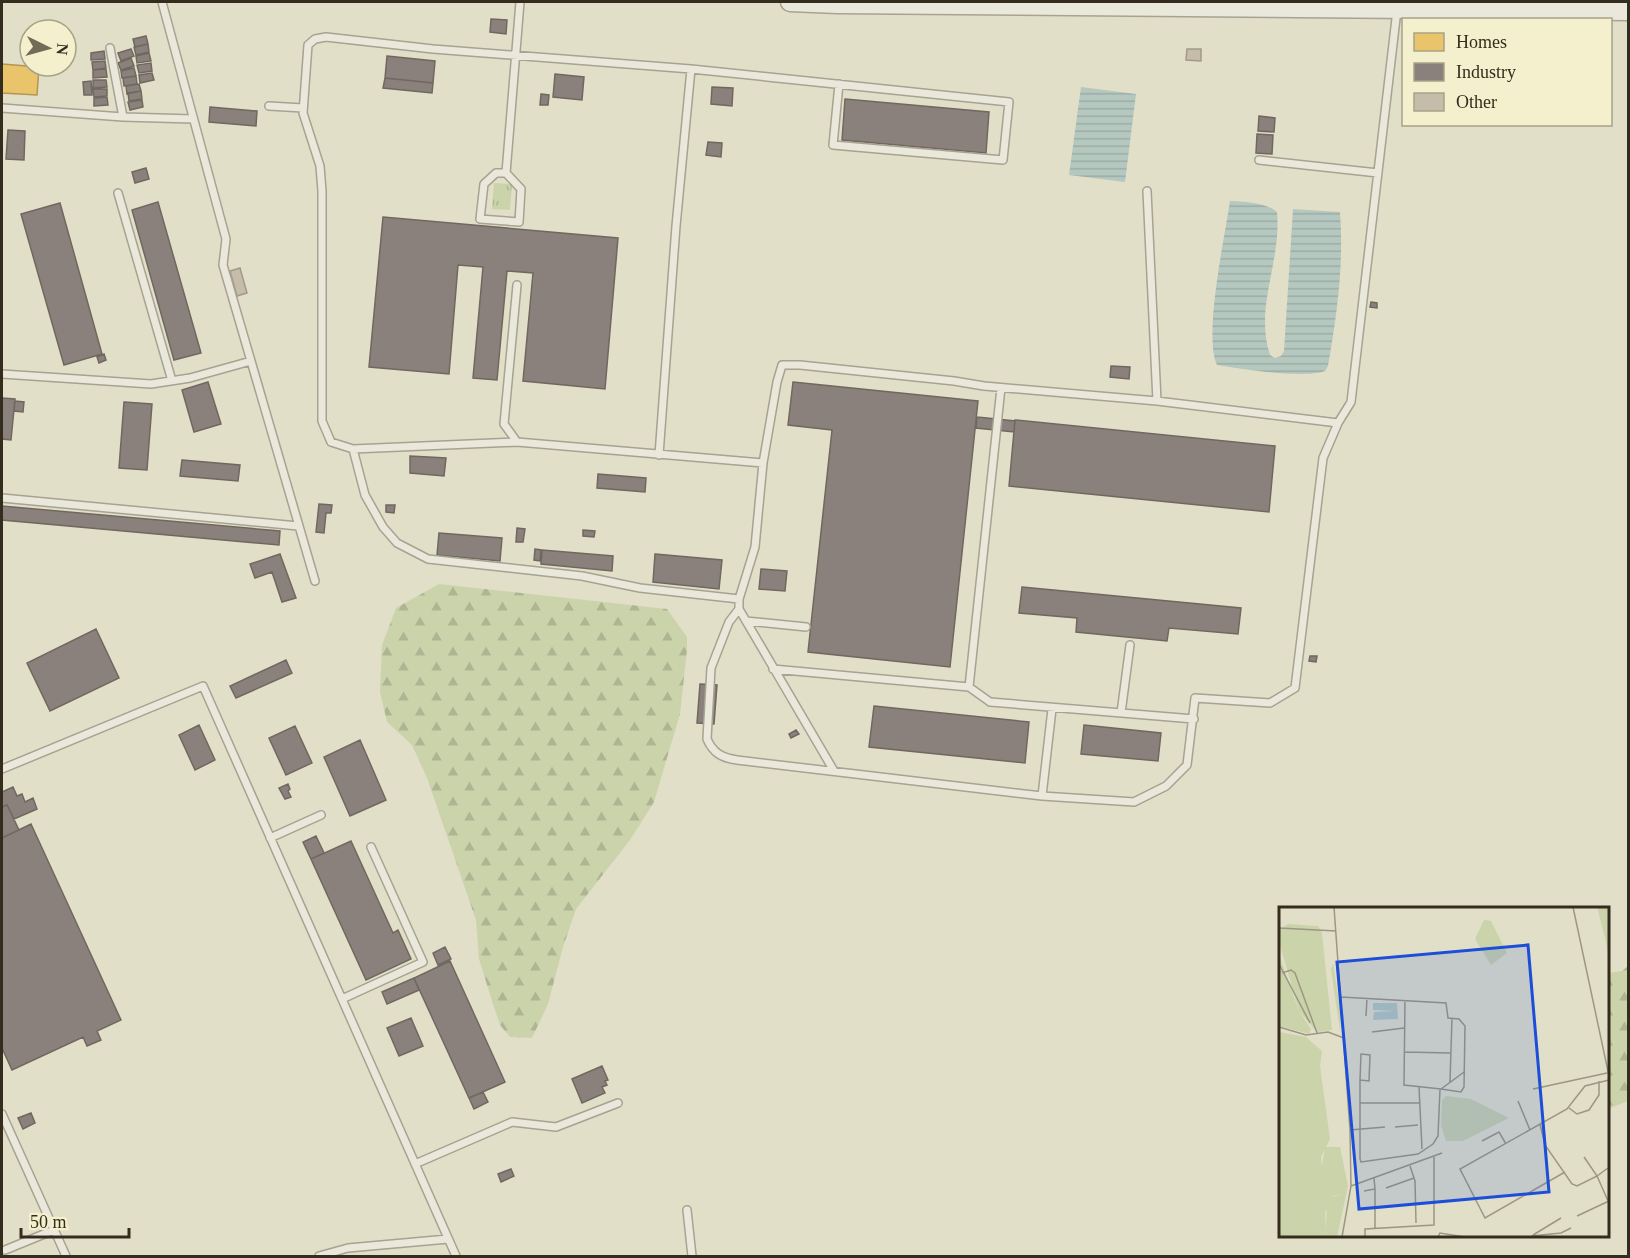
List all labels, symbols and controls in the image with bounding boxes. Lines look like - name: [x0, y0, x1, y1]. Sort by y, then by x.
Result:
- north arrow: [18, 18, 78, 78]
- legend: [1402, 18, 1612, 126]
- text: Homes: [1456, 32, 1507, 52]
- text: N: [53, 43, 71, 56]
- text: Industry: [1456, 62, 1516, 82]
- text: Other: [1456, 92, 1497, 112]
- inset map: [1279, 907, 1609, 1237]
- scale bar: [21, 1201, 129, 1239]
- text: 50 m: [30, 1212, 67, 1232]

